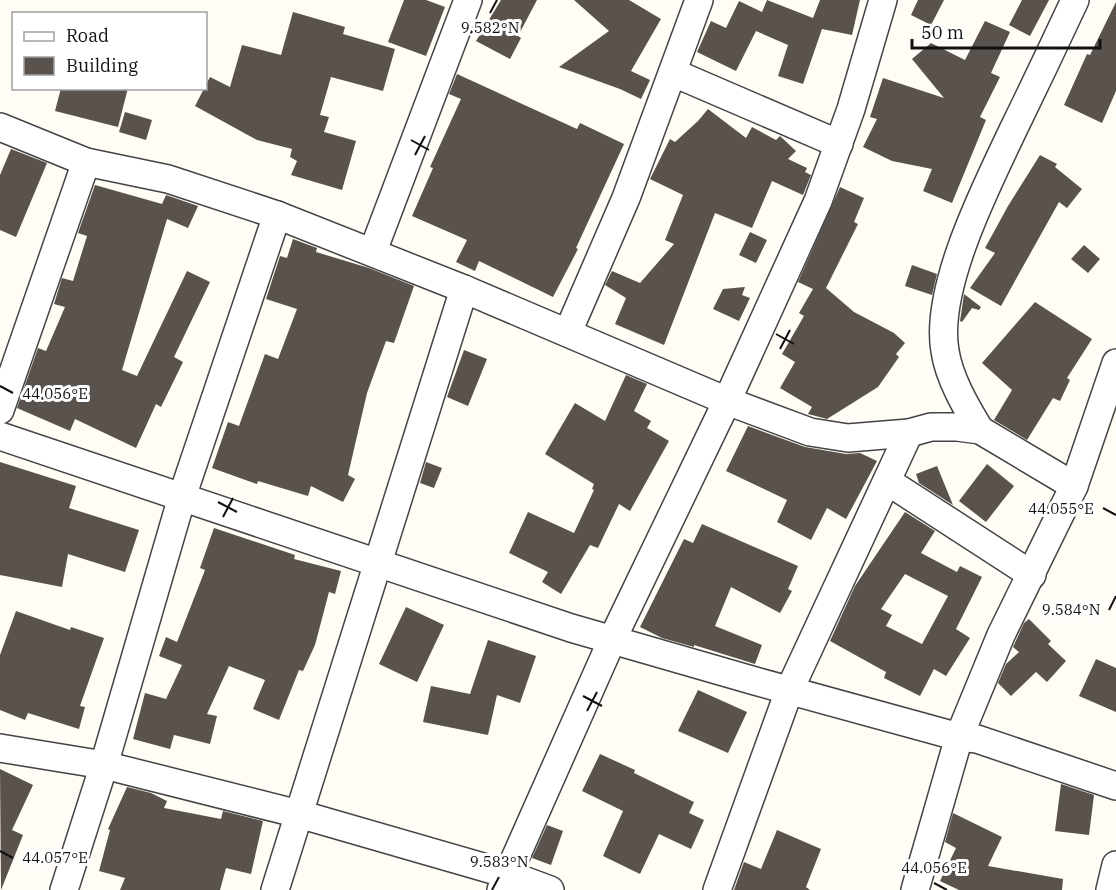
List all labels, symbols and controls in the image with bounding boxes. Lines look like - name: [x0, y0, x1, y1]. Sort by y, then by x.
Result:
- legend: [12, 12, 207, 90]
- scale bar: [912, 12, 1100, 50]
- text: 9.582°N: [461, 18, 519, 37]
- text: 50 m: [921, 21, 964, 44]
- text: Road: [66, 24, 109, 47]
- text: Building: [66, 54, 138, 77]
- text: 44.056°E: [22, 384, 88, 403]
- text: 44.055°E: [1028, 499, 1094, 518]
- text: 9.584°N: [1042, 600, 1100, 619]
- text: 44.057°E: [22, 848, 88, 867]
- text: 9.583°N: [470, 852, 528, 871]
- text: 44.056°E: [901, 858, 967, 877]

